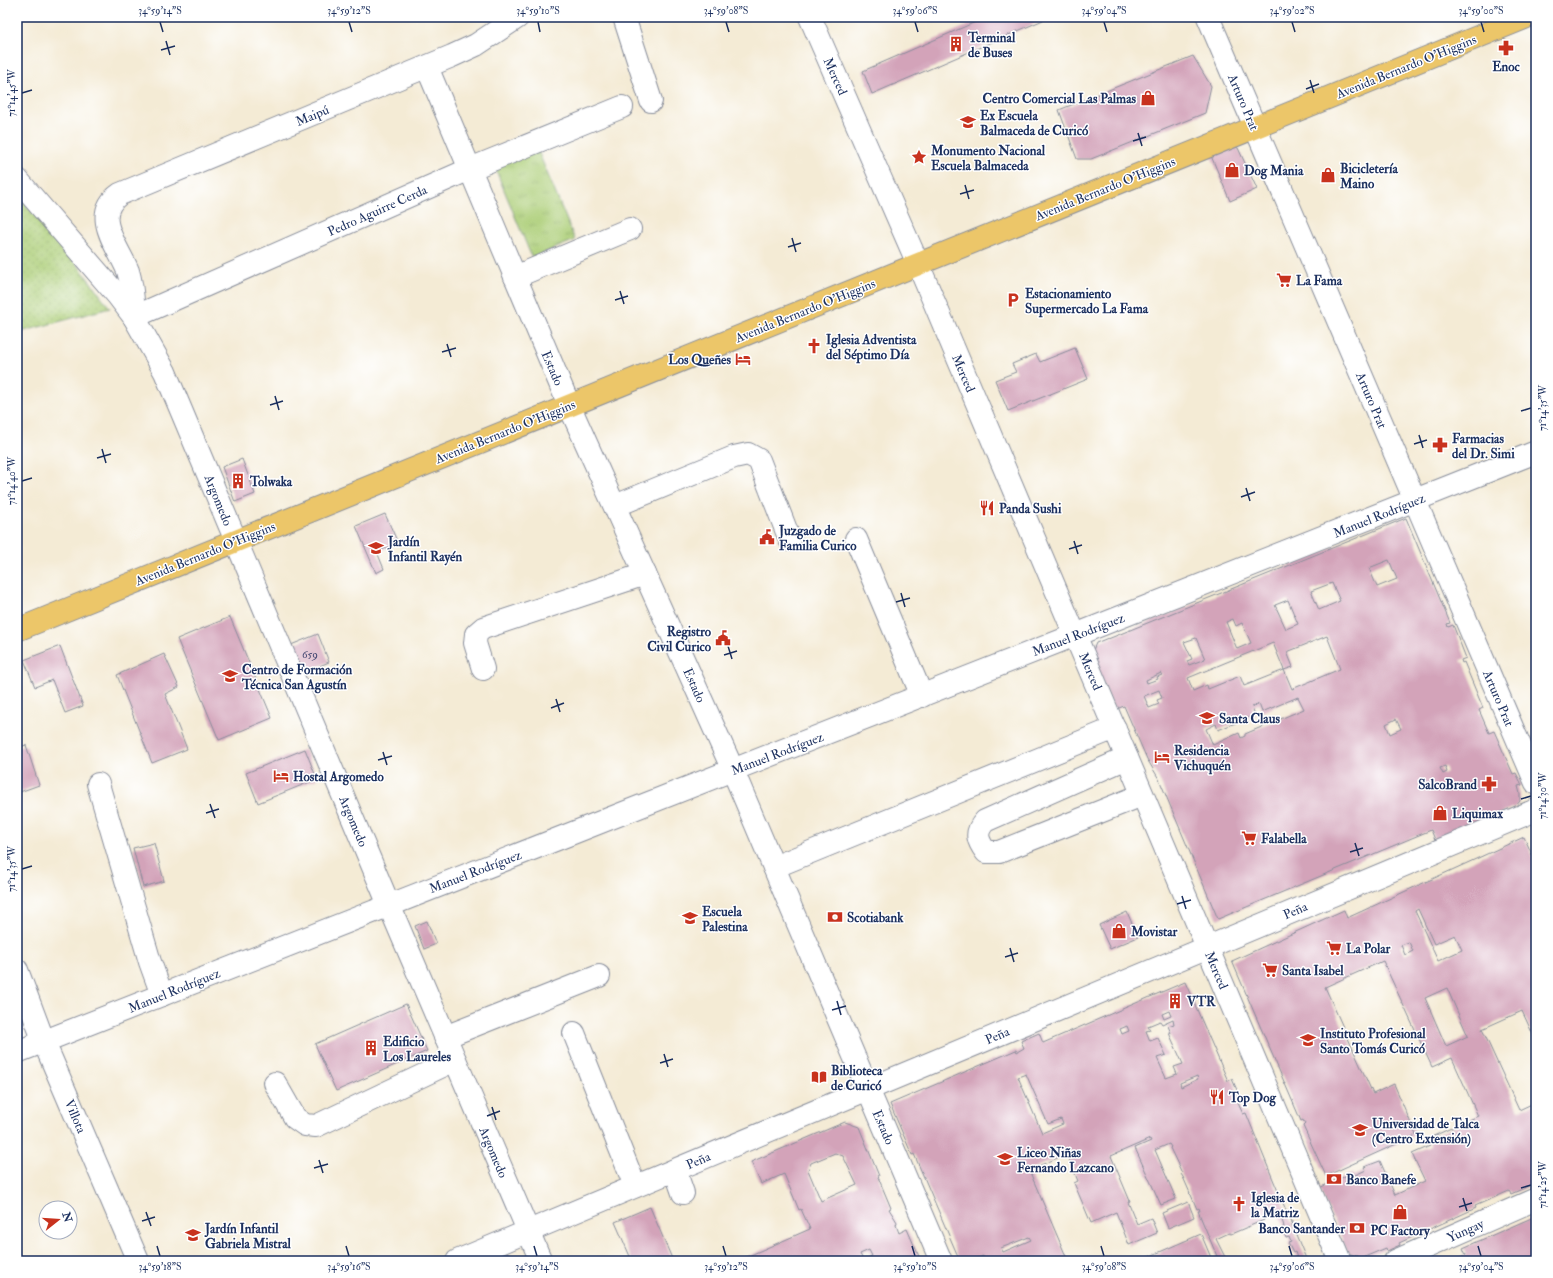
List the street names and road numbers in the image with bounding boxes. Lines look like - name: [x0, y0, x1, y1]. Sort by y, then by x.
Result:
- street label: Avenida Bernardo O'Higgins: [1333, 31, 1479, 103]
- street label: Merced: [820, 55, 851, 98]
- street label: Arturo Prat: [1224, 71, 1262, 133]
- street label: Maipú: [293, 102, 332, 131]
- street label: Avenida Bernardo O'Higgins: [1032, 153, 1178, 225]
- street label: Pedro Aguirre Cerda: [325, 182, 430, 240]
- street label: Avenida Bernardo O'Higgins: [732, 275, 878, 347]
- street label: Estado: [538, 349, 566, 388]
- street label: Merced: [948, 352, 978, 395]
- street label: Arturo Prat: [1352, 369, 1390, 431]
- street label: Avenida Bernardo O'Higgins: [432, 396, 578, 468]
- street label: Argomedo: [200, 471, 236, 528]
- street label: Manuel Rodríguez: [1331, 490, 1428, 542]
- street label: Avenida Bernardo O'Higgins: [132, 518, 278, 590]
- street label: Manuel Rodríguez: [1030, 610, 1128, 660]
- street label: Merced: [1075, 650, 1105, 693]
- street label: Estado: [679, 666, 709, 705]
- street label: Arturo Prat: [1479, 667, 1517, 729]
- street label: Manuel Rodríguez: [729, 729, 827, 779]
- street label: Argomedo: [335, 793, 371, 849]
- street label: Manuel Rodríguez: [427, 847, 525, 897]
- street label: Peña: [1281, 898, 1311, 923]
- street label: Merced: [1201, 949, 1231, 992]
- street label: Manuel Rodríguez: [126, 965, 223, 1017]
- street label: Peña: [983, 1023, 1013, 1048]
- street label: Villota: [61, 1097, 90, 1136]
- street label: Estado: [869, 1108, 897, 1147]
- street label: Argomedo: [475, 1124, 511, 1180]
- street label: Peña: [684, 1148, 714, 1173]
- street label: Yungay: [1445, 1216, 1487, 1247]

